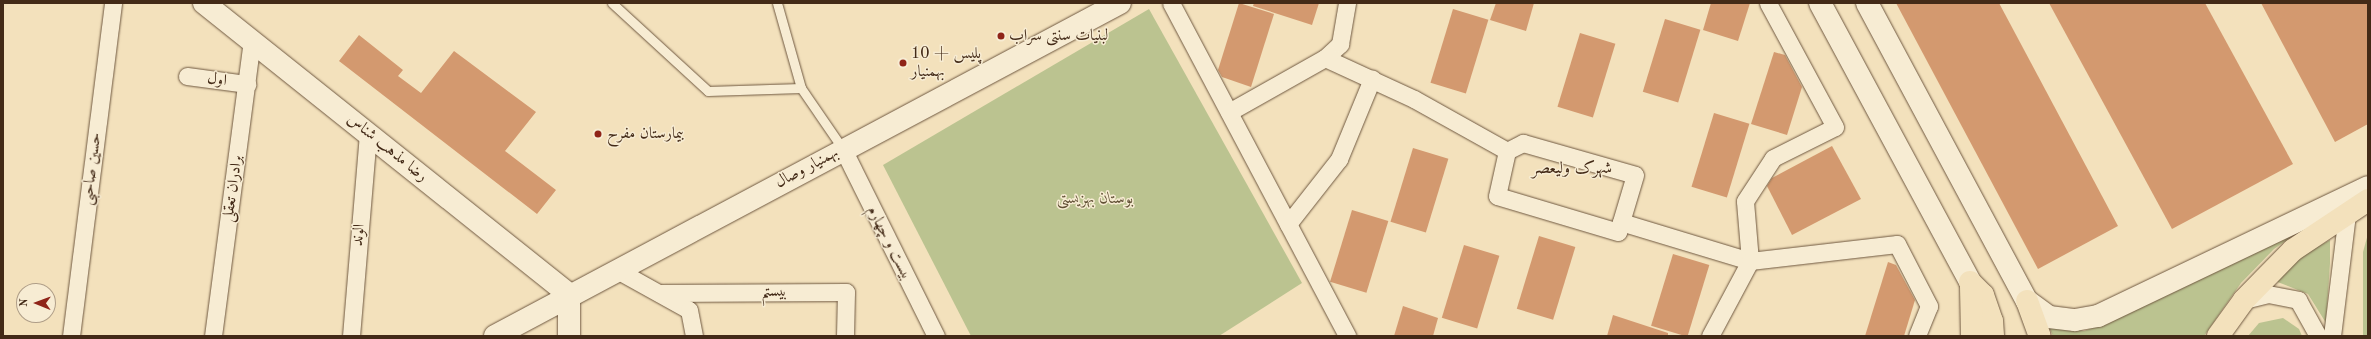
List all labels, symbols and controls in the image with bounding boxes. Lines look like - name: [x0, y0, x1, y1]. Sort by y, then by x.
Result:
- place label: لبنیات سنتی سراب: [1009, 26, 1108, 46]
- marker: لبنیات سنتی سراب: [996, 31, 1006, 41]
- place label: پلیس + 10 بهمنیار: [911, 44, 981, 82]
- marker: پلیس + 10 بهمنیار: [898, 58, 908, 68]
- street label: اول: [206, 69, 228, 91]
- street label: رضا مذهب شناس: [343, 110, 431, 186]
- place label: بیمارستان مفرح: [607, 124, 684, 144]
- marker: بیمارستان مفرح: [592, 128, 604, 140]
- street label: حسین صاحبی: [78, 132, 106, 206]
- street label: بهمنیار وصال: [772, 143, 842, 193]
- street label: برادران تعقلی: [219, 154, 247, 224]
- district label: شهرک ولیعصر: [1532, 159, 1612, 179]
- park label: بوستان بهزیستی: [1056, 189, 1134, 209]
- street label: بیست و چهارم: [862, 203, 916, 283]
- street label: الوند: [348, 223, 370, 247]
- street label: بیستم: [761, 282, 787, 302]
- north arrow: [16, 283, 56, 323]
- text: N: [19, 299, 30, 307]

